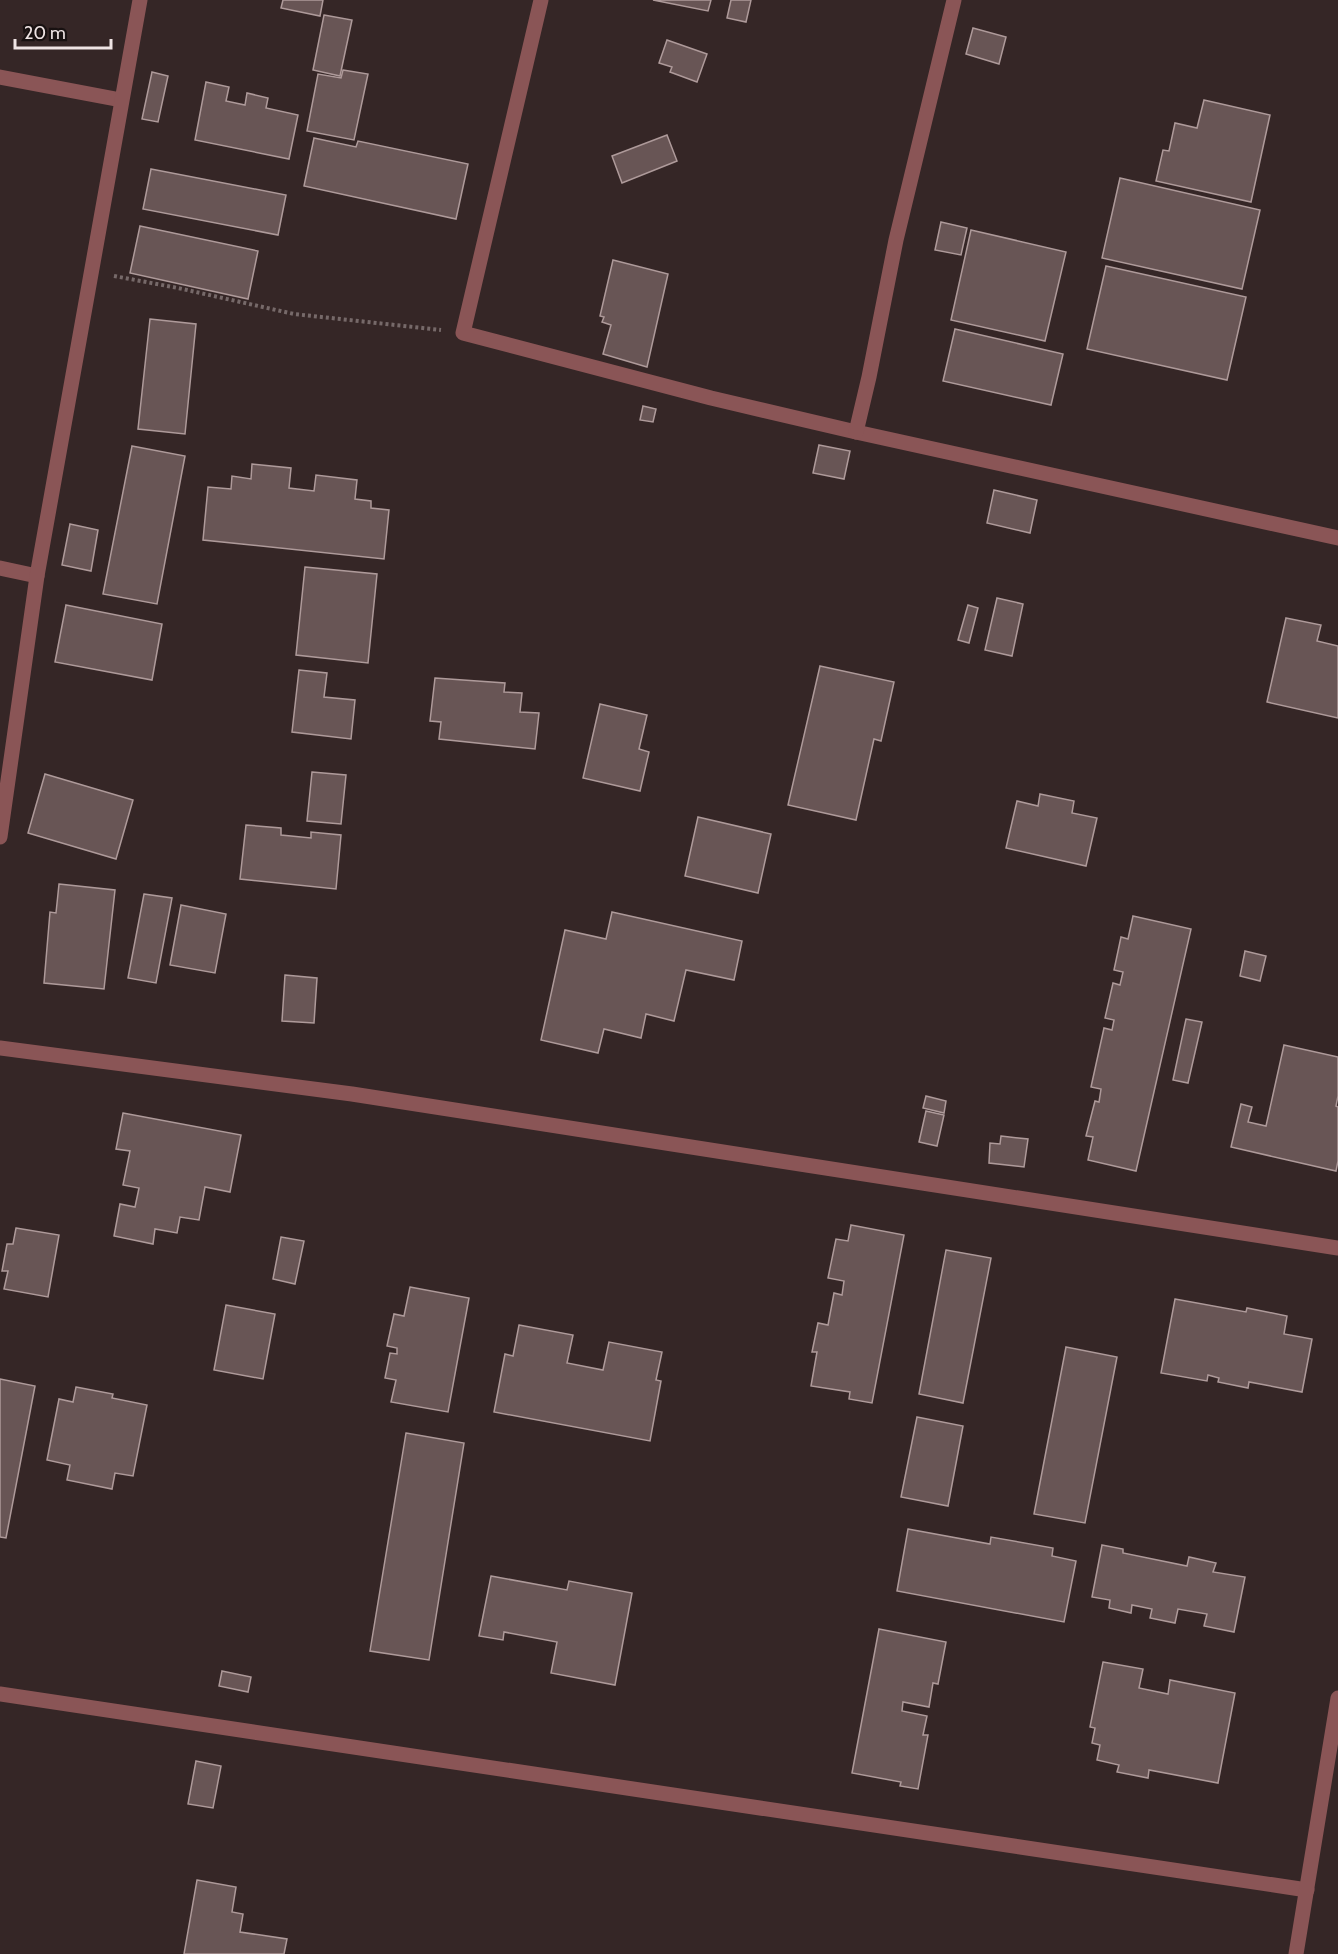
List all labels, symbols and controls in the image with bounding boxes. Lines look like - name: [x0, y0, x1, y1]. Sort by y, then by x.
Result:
- scale bar: [15, 12, 111, 50]
- text: 20 m: [24, 22, 66, 44]

